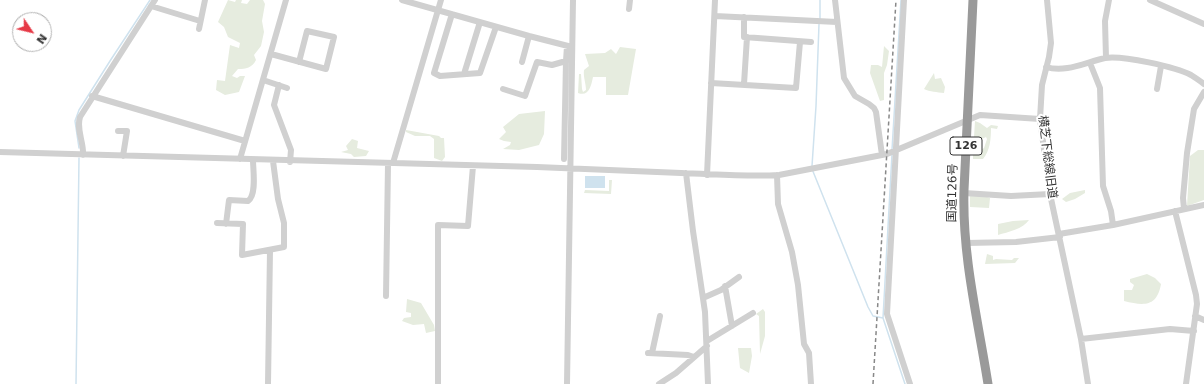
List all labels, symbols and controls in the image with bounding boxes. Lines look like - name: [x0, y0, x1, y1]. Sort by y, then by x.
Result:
- north arrow: [12, 12, 52, 52]
- text: N: [33, 31, 49, 46]
- street label: 横芝下総線旧道: [1035, 114, 1059, 200]
- road number: 126: [950, 137, 982, 155]
- street label: 国道126号: [945, 163, 961, 223]

